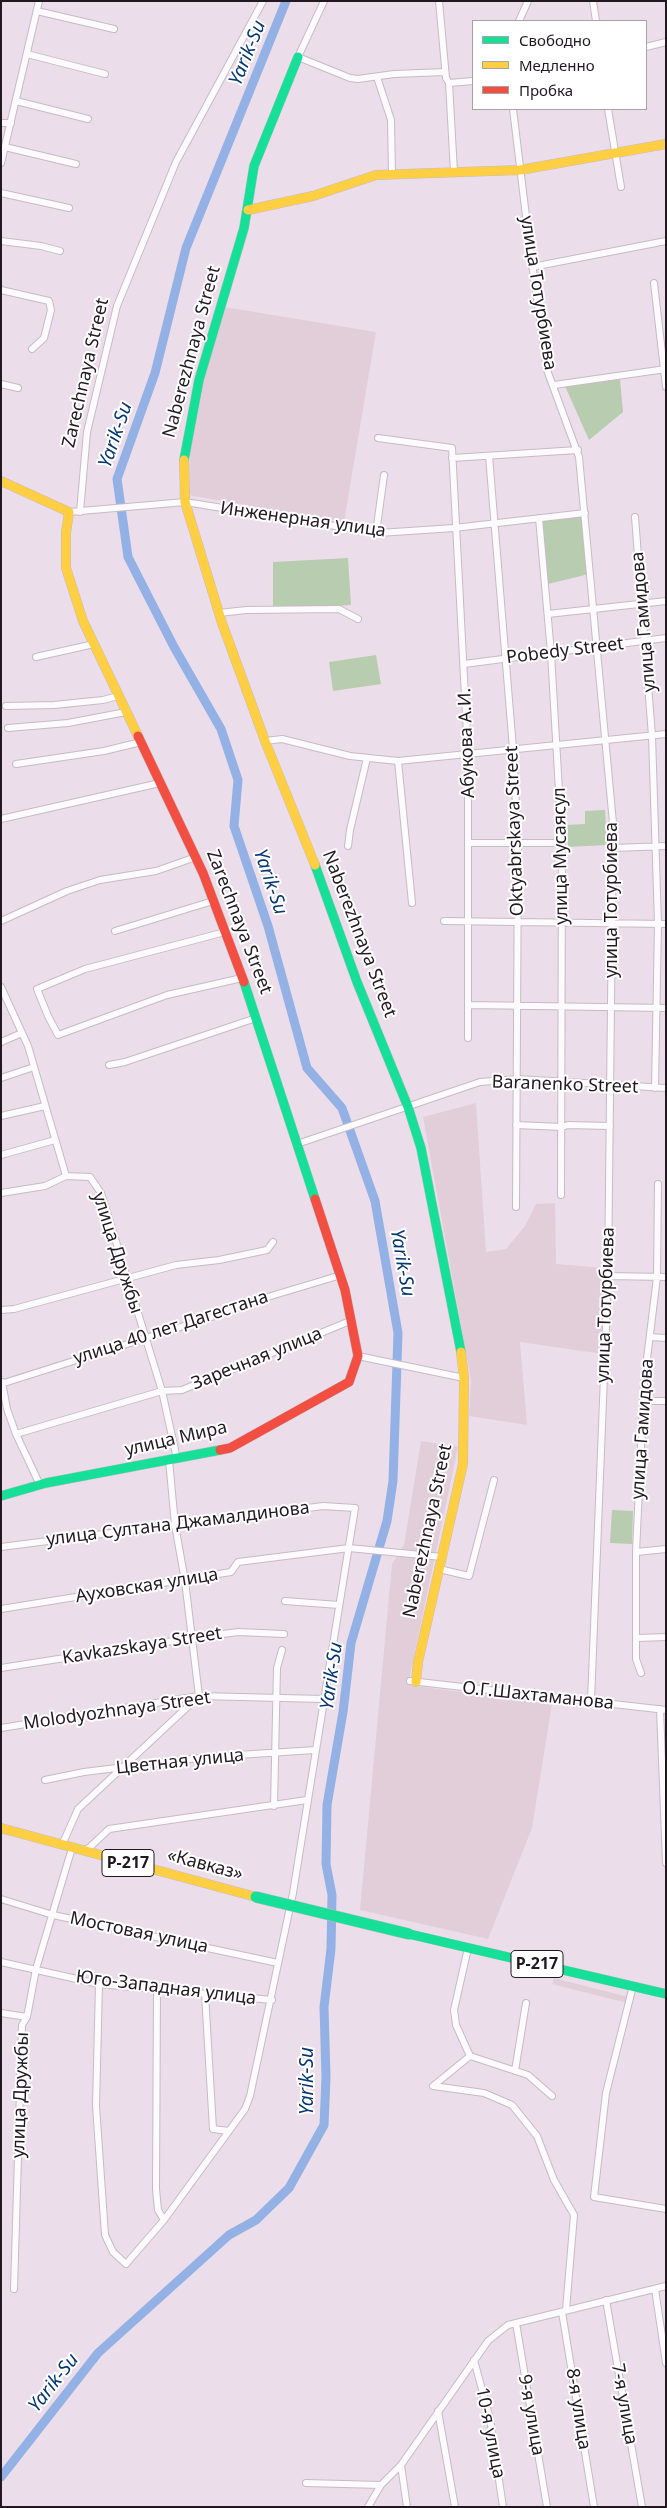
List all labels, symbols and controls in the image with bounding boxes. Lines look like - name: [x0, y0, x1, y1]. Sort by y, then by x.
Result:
- water label: Yarik-Su: [225, 17, 271, 89]
- legend: [472, 20, 647, 110]
- text: Свободно: [519, 30, 591, 50]
- text: Медленно: [519, 55, 595, 75]
- text: Пробка: [519, 80, 573, 100]
- street label: улица Тотурбиева: [515, 214, 561, 372]
- street label: Naberezhnaya Street: [159, 264, 225, 440]
- street label: Zarechnaya Street: [58, 296, 114, 450]
- water label: Yarik-Su: [94, 399, 138, 471]
- street label: Инженерная улица: [219, 498, 387, 542]
- street label: улица Гамидова: [627, 551, 661, 693]
- street label: Pobedy Street: [505, 633, 625, 669]
- street label: Абукова А.И.: [454, 687, 480, 799]
- street label: Oktyabrskaya Street: [501, 745, 529, 917]
- street label: улица Мусаясул: [549, 787, 573, 925]
- street label: улица Тотурбиева: [601, 822, 623, 978]
- water label: Yarik-Su: [248, 846, 292, 918]
- street label: Zarechnaya Street: [202, 847, 276, 997]
- street label: Naberezhnaya Street: [317, 847, 401, 1021]
- street label: Baranenko Street: [491, 1072, 639, 1098]
- street label: улица Дружбы: [87, 1190, 147, 1316]
- street label: улица Тотурбиева: [592, 1227, 620, 1383]
- water label: Yarik-Su: [385, 1228, 419, 1298]
- street label: улица 40 лет Дагестана: [71, 1286, 271, 1370]
- street label: Заречная улица: [189, 1323, 325, 1395]
- street label: улица Гамидова: [627, 1358, 659, 1500]
- street label: улица Мира: [123, 1417, 229, 1461]
- street label: Naberezhnaya Street: [399, 1442, 457, 1620]
- street label: улица Султана Джамалдинова: [45, 1497, 311, 1551]
- street label: Ауховская улица: [74, 1564, 220, 1608]
- street label: Kavkazskaya Street: [61, 1623, 223, 1669]
- water label: Yarik-Su: [316, 1641, 348, 1711]
- street label: О.Г.Шахтаманова: [461, 1677, 615, 1715]
- street label: Molodyozhnaya Street: [22, 1687, 212, 1735]
- street label: Цветная улица: [115, 1745, 245, 1779]
- street label: «Кавказ»: [165, 1845, 245, 1885]
- road number: Р-217: [102, 1850, 154, 1876]
- street label: Мостовая улица: [68, 1908, 210, 1958]
- road number: Р-217: [511, 1950, 563, 1978]
- street label: Юго-Западная улица: [75, 1966, 257, 2010]
- street label: улица Дружбы: [8, 2031, 34, 2159]
- water label: Yarik-Su: [297, 2047, 319, 2115]
- water label: Yarik-Su: [24, 2349, 84, 2417]
- street label: 7-я улица: [606, 2362, 642, 2446]
- street label: 8-я улица: [561, 2367, 595, 2451]
- street label: 9-я улица: [513, 2373, 549, 2457]
- street label: 10-я улица: [471, 2386, 509, 2480]

